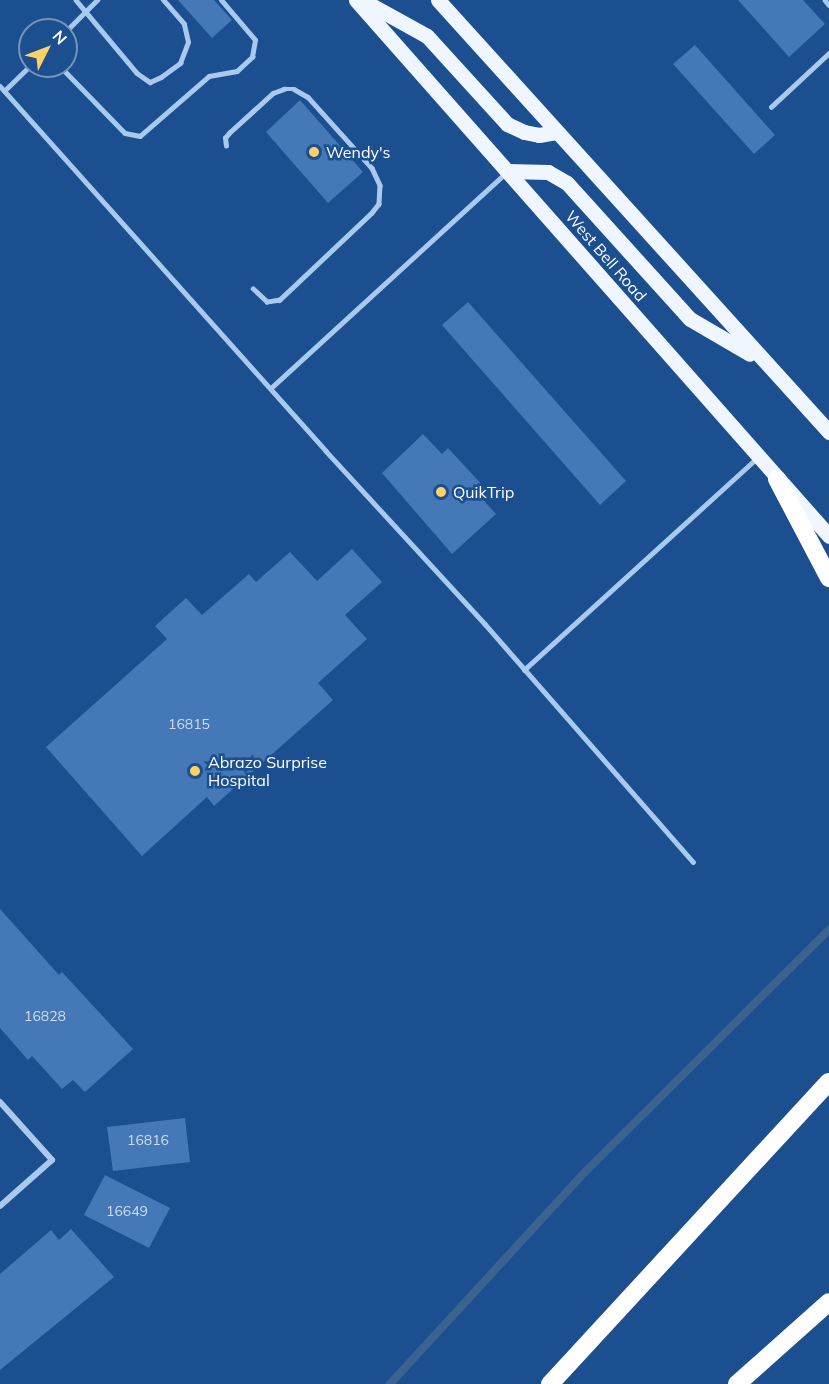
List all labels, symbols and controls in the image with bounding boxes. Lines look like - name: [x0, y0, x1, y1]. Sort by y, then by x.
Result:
- north arrow: [18, 18, 78, 78]
- text: N: [48, 26, 71, 48]
- place label: Wendy's: [326, 142, 390, 162]
- marker: Wendy's: [307, 145, 321, 159]
- street label: West Bell Road: [561, 207, 651, 305]
- place label: QuikTrip: [453, 482, 514, 502]
- marker: QuikTrip: [434, 485, 448, 499]
- house number: 16815: [168, 716, 210, 732]
- place label: Abrazo Surprise Hospital: [208, 752, 327, 790]
- marker: Abrazo Surprise Hospital: [186, 762, 204, 780]
- house number: 16828: [24, 1008, 66, 1024]
- house number: 16816: [127, 1132, 169, 1148]
- house number: 16649: [106, 1203, 148, 1219]

